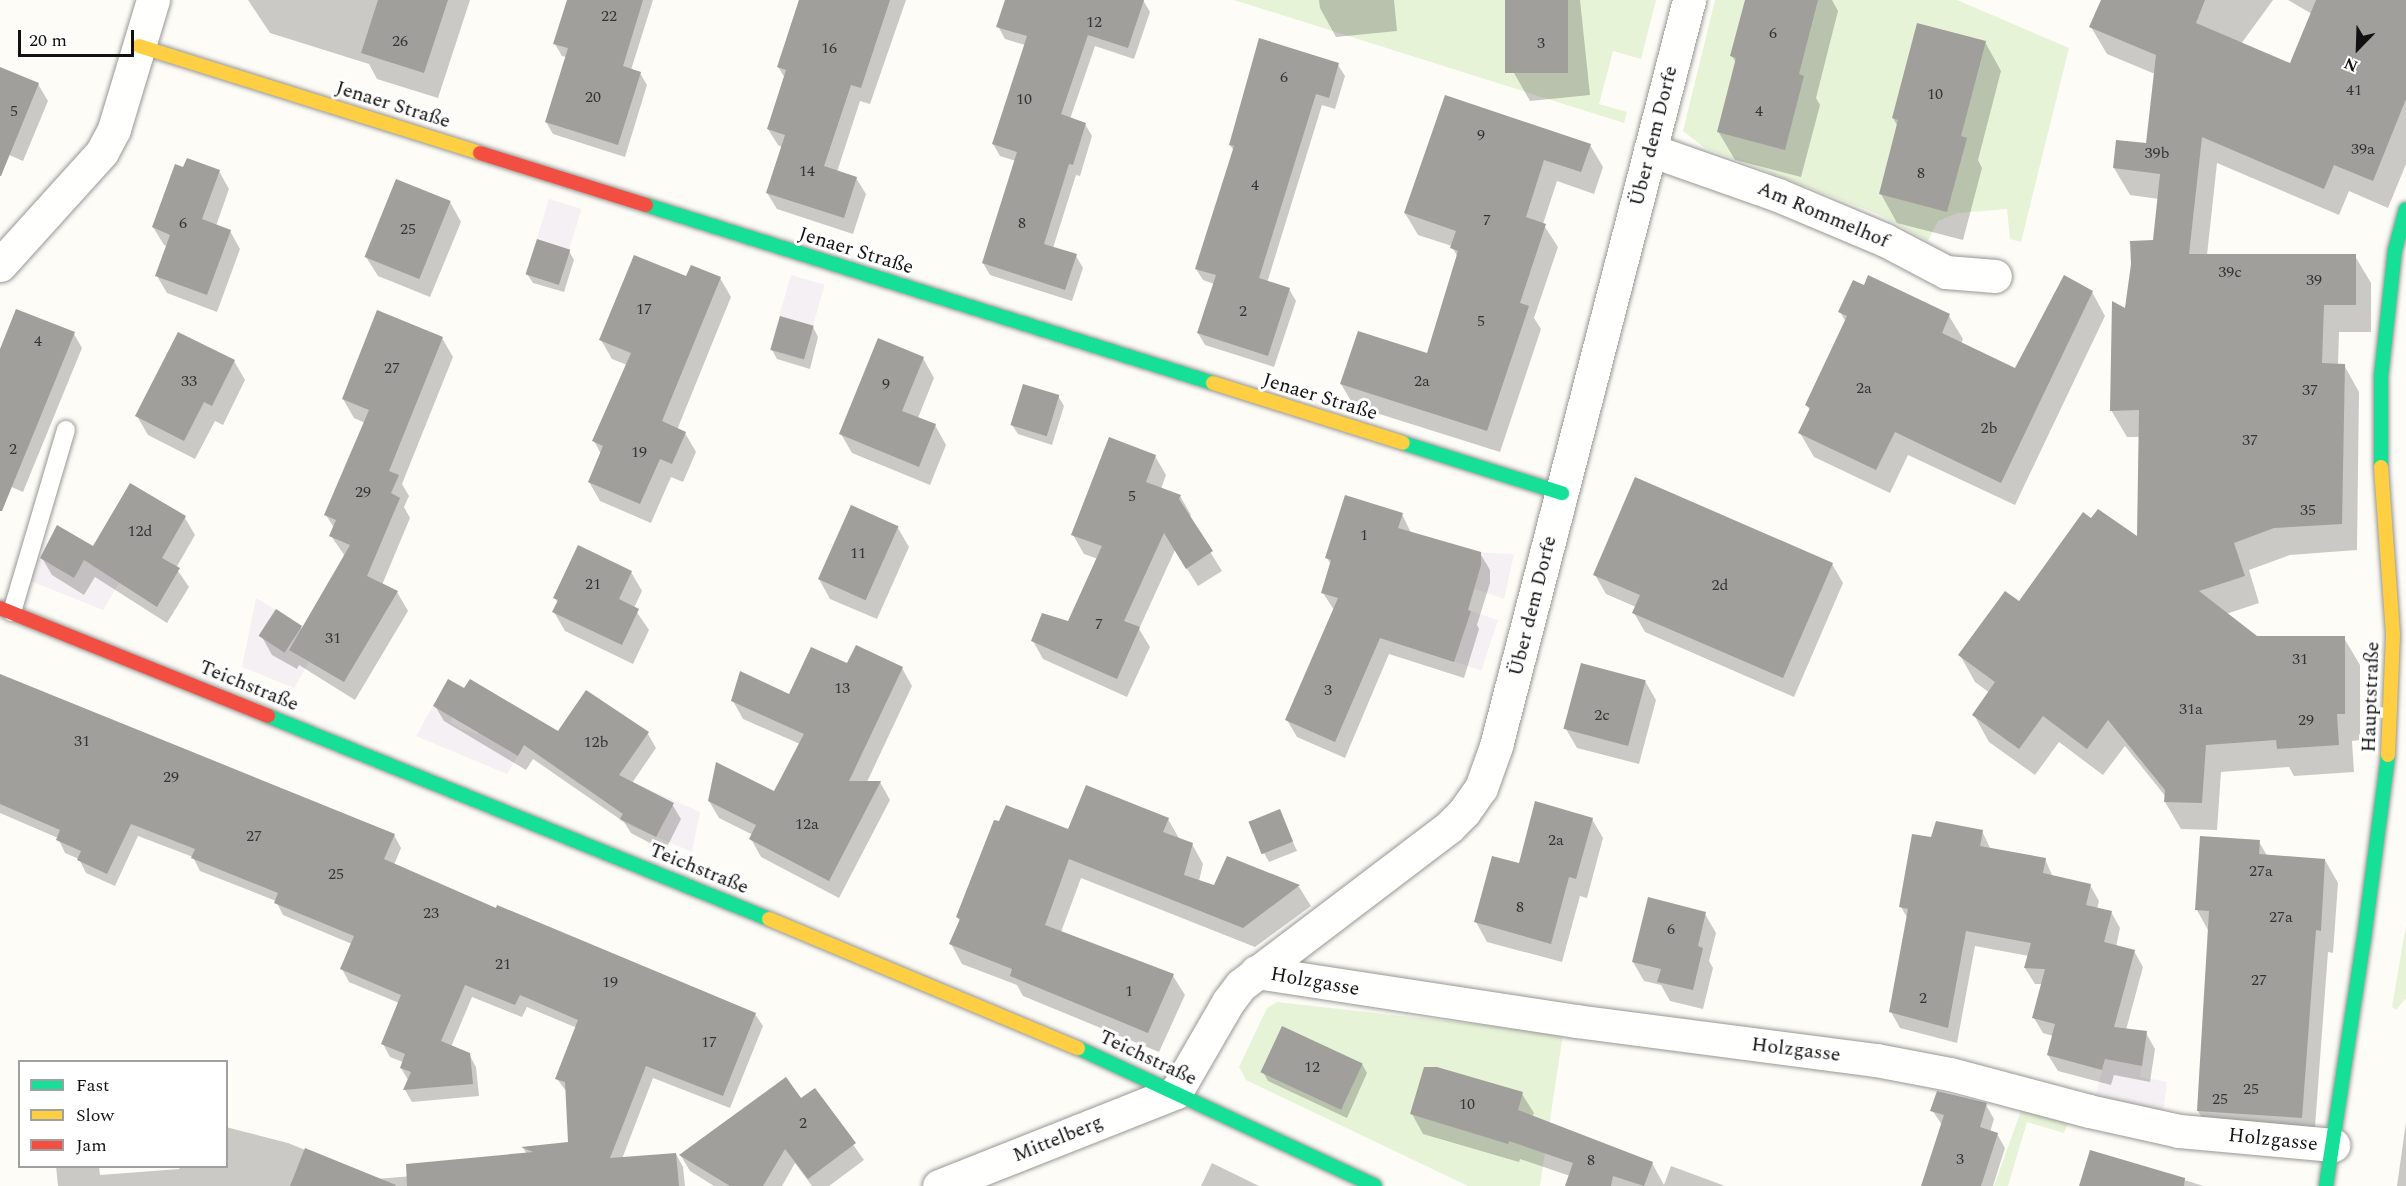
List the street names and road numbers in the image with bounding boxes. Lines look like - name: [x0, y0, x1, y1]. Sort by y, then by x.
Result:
- street label: Über dem Dorfe: [1625, 63, 1683, 209]
- street label: Jenaer Straße: [333, 76, 453, 134]
- street label: Am Rommelhof: [1754, 177, 1892, 253]
- street label: Jenaer Straße: [796, 222, 916, 280]
- street label: Jenaer Straße: [1260, 368, 1380, 426]
- street label: Über dem Dorfe: [1504, 533, 1562, 679]
- street label: Hauptstraße: [2357, 641, 2385, 753]
- street label: Teichstraße: [196, 655, 302, 717]
- street label: Teichstraße: [646, 838, 752, 900]
- street label: Holzgasse: [1269, 962, 1361, 1002]
- street label: Teichstraße: [1095, 1025, 1201, 1091]
- street label: Holzgasse: [1750, 1033, 1842, 1067]
- street label: Mittelberg: [1009, 1110, 1107, 1168]
- street label: Holzgasse: [2227, 1123, 2319, 1157]

